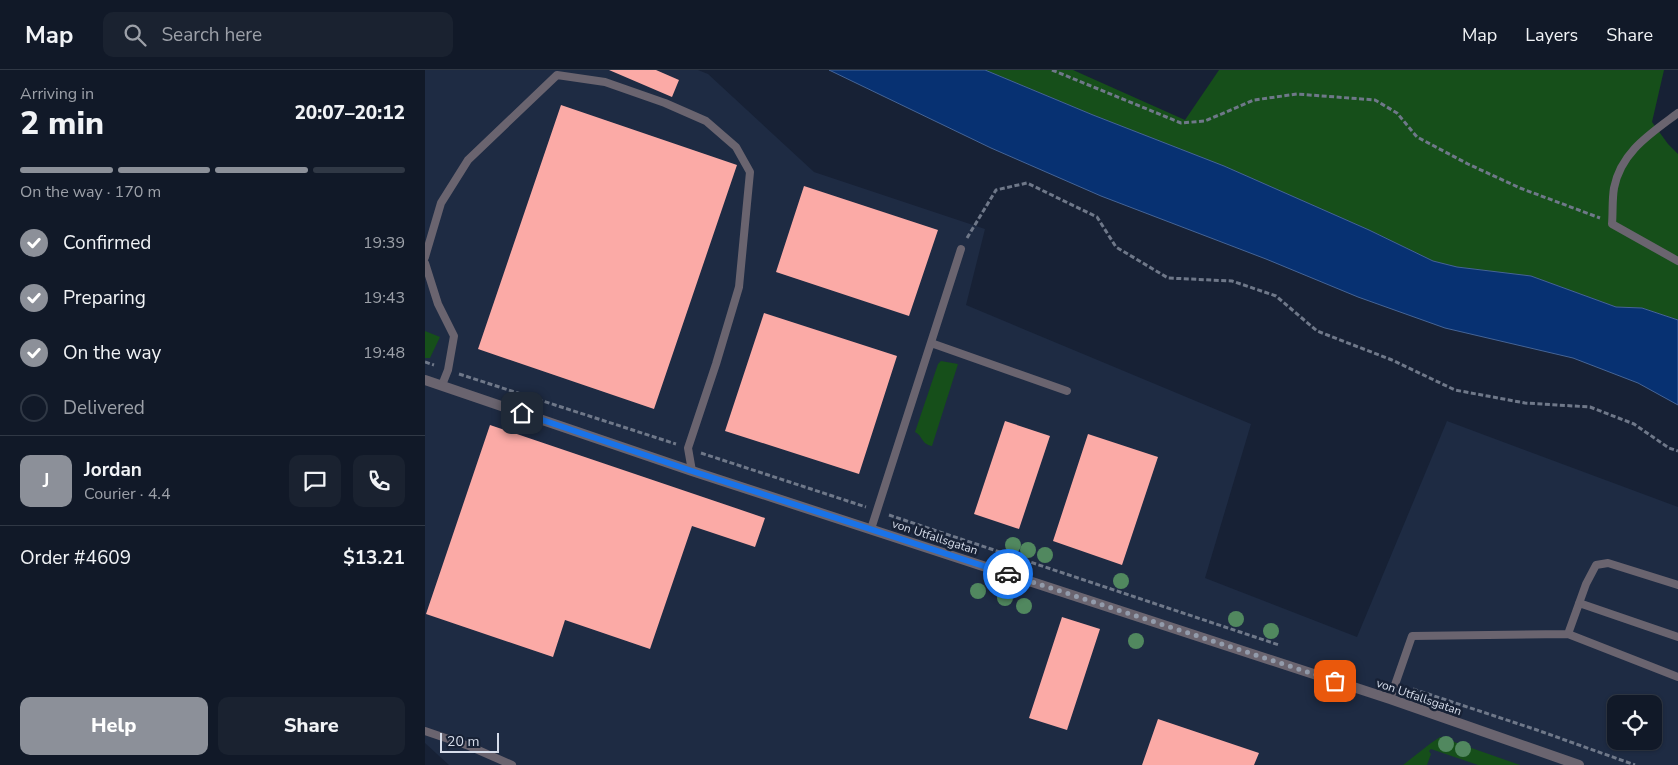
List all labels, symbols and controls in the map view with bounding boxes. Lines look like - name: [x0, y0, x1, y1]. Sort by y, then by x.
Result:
- search box: [103, 12, 453, 57]
- text: Map: [25, 19, 73, 51]
- icon: search: [121, 21, 149, 49]
- text: Search here: [161, 22, 262, 48]
- text: Map: [1462, 23, 1497, 47]
- text: Layers: [1525, 23, 1578, 47]
- text: Share: [1606, 23, 1653, 47]
- text: Arriving in: [20, 83, 94, 105]
- text: 20:07–20:12: [294, 100, 405, 126]
- text: 2 min: [20, 102, 104, 145]
- text: On the way · 170 m: [20, 181, 161, 203]
- icon: check: [20, 229, 48, 257]
- text: Confirmed: [63, 230, 151, 256]
- text: 19:39: [363, 232, 405, 254]
- icon: check: [20, 284, 48, 312]
- text: Preparing: [63, 285, 146, 311]
- text: 19:43: [363, 287, 405, 309]
- icon: check: [20, 339, 48, 367]
- text: On the way: [63, 340, 161, 366]
- text: 19:48: [363, 342, 405, 364]
- pin: [501, 392, 543, 434]
- text: Delivered: [63, 395, 145, 421]
- icon: home: [508, 399, 536, 427]
- button: chat: [289, 455, 341, 507]
- button: phone: [353, 455, 405, 507]
- text: Jordan: [84, 457, 142, 483]
- text: J: [43, 468, 49, 494]
- text: Courier · 4.4: [84, 483, 170, 505]
- street label: von Utfallsgatan: [890, 516, 980, 558]
- text: Order #4609: [20, 545, 131, 571]
- text: $13.21: [343, 545, 405, 571]
- courier: [983, 549, 1033, 599]
- icon: car: [994, 560, 1022, 588]
- pin: [1314, 660, 1356, 702]
- icon: bag: [1321, 667, 1349, 695]
- street label: von Utfallsgatan: [1374, 675, 1464, 719]
- map controls: [1607, 695, 1662, 750]
- button: locate: [1607, 695, 1662, 750]
- button: Help: [20, 697, 208, 755]
- button: Share: [218, 697, 405, 755]
- scale bar: [440, 730, 499, 753]
- text: 20 m: [447, 732, 479, 751]

